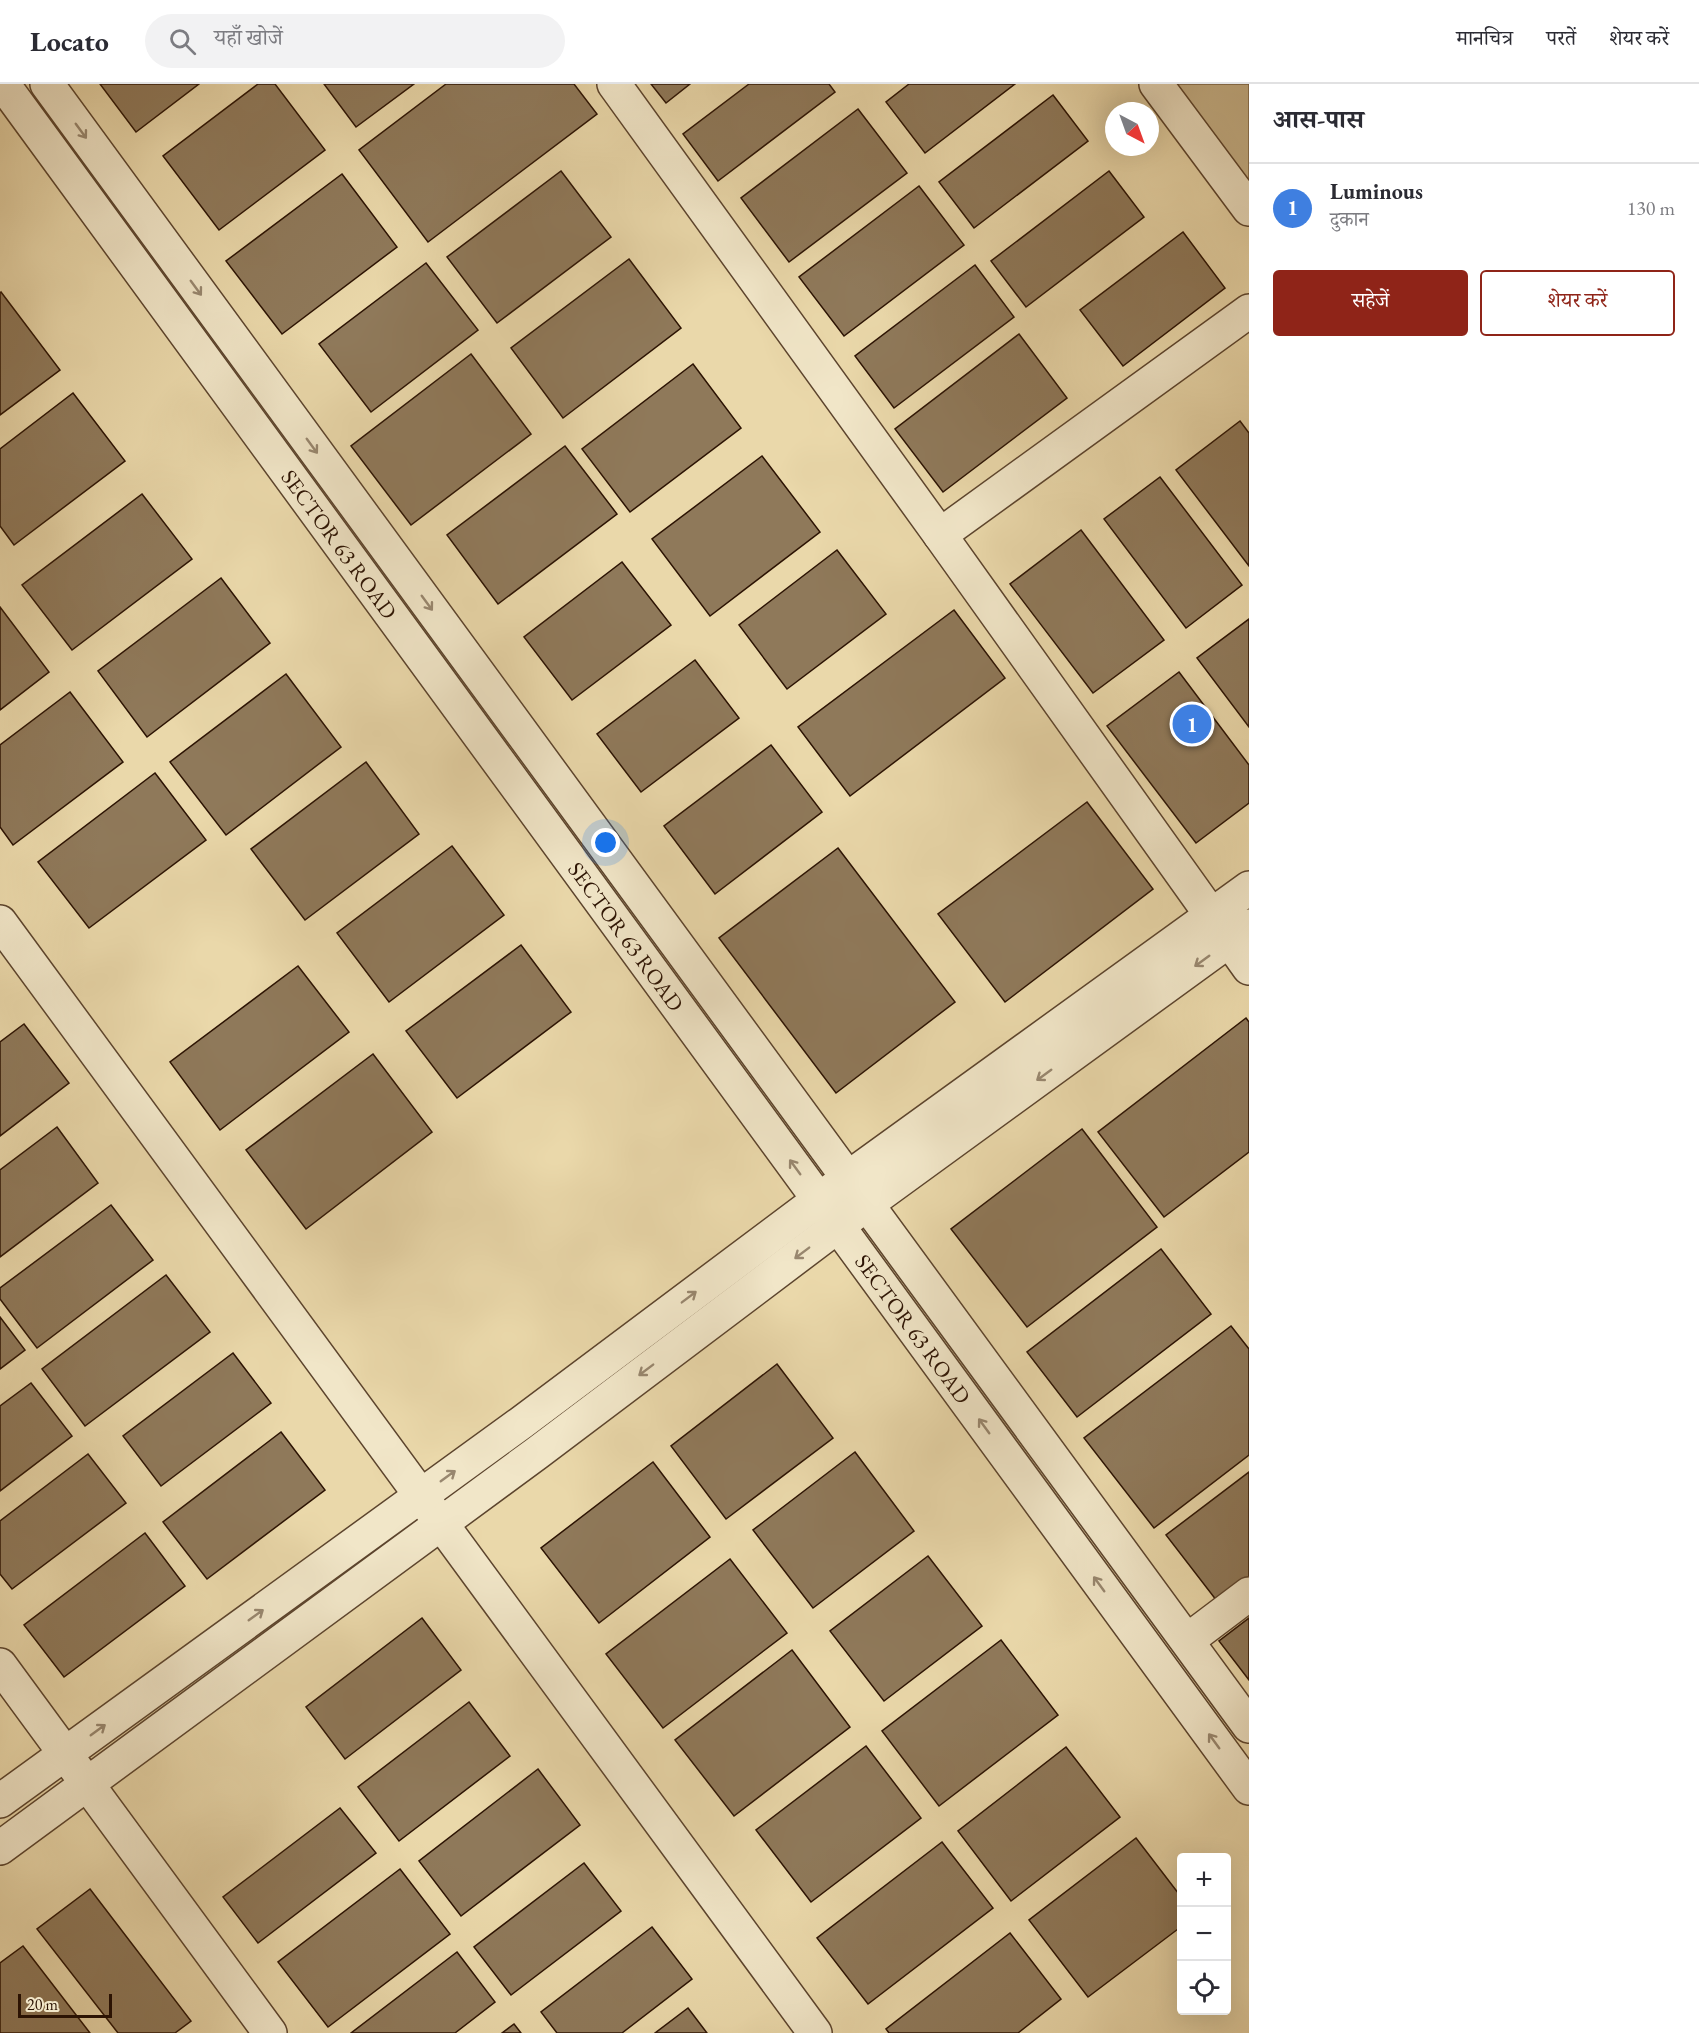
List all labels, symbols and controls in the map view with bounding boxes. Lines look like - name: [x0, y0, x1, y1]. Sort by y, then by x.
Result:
- search box: [145, 14, 565, 68]
- text: Locato: [30, 23, 109, 59]
- text: यहाँ खोजें: [214, 23, 283, 52]
- text: मानचित्र: [1456, 24, 1513, 51]
- text: परतें: [1546, 24, 1576, 51]
- text: शेयर करें: [1609, 24, 1669, 51]
- icon: search: [166, 25, 199, 58]
- north arrow: [1105, 102, 1159, 156]
- text: आस-पास: [1273, 102, 1364, 136]
- one-way arrow: [75, 123, 87, 139]
- text: Luminous: [1330, 177, 1423, 206]
- text: 1: [1287, 195, 1298, 221]
- text: 130 m: [1627, 195, 1675, 221]
- text: दुकान: [1330, 206, 1369, 232]
- button: सहेजें: [1273, 270, 1468, 336]
- button: शेयर करें: [1480, 270, 1675, 336]
- one-way arrow: [190, 280, 203, 296]
- one-way arrow: [305, 437, 318, 453]
- street label: SECTOR 63 ROAD: [275, 464, 403, 625]
- one-way arrow: [421, 595, 433, 611]
- pin: 1: [1172, 702, 1212, 746]
- your location: [591, 828, 620, 857]
- street label: SECTOR 63 ROAD: [561, 856, 690, 1017]
- one-way arrow: [1194, 954, 1210, 967]
- one-way arrow: [1036, 1069, 1052, 1082]
- one-way arrow: [789, 1160, 801, 1176]
- one-way arrow: [794, 1246, 810, 1259]
- street label: SECTOR 63 ROAD: [848, 1248, 977, 1410]
- one-way arrow: [680, 1291, 696, 1304]
- one-way arrow: [639, 1364, 655, 1377]
- one-way arrow: [978, 1419, 990, 1435]
- one-way arrow: [439, 1470, 455, 1482]
- one-way arrow: [1093, 1576, 1105, 1592]
- one-way arrow: [248, 1609, 264, 1621]
- one-way arrow: [90, 1724, 106, 1736]
- one-way arrow: [1208, 1734, 1220, 1750]
- map controls: [1177, 1853, 1231, 2015]
- button: +: [1177, 1853, 1231, 1907]
- button: −: [1177, 1907, 1231, 1961]
- button: locate: [1177, 1961, 1231, 2015]
- scale bar: [18, 1991, 112, 2018]
- text: 20 m: [27, 1994, 58, 2015]

